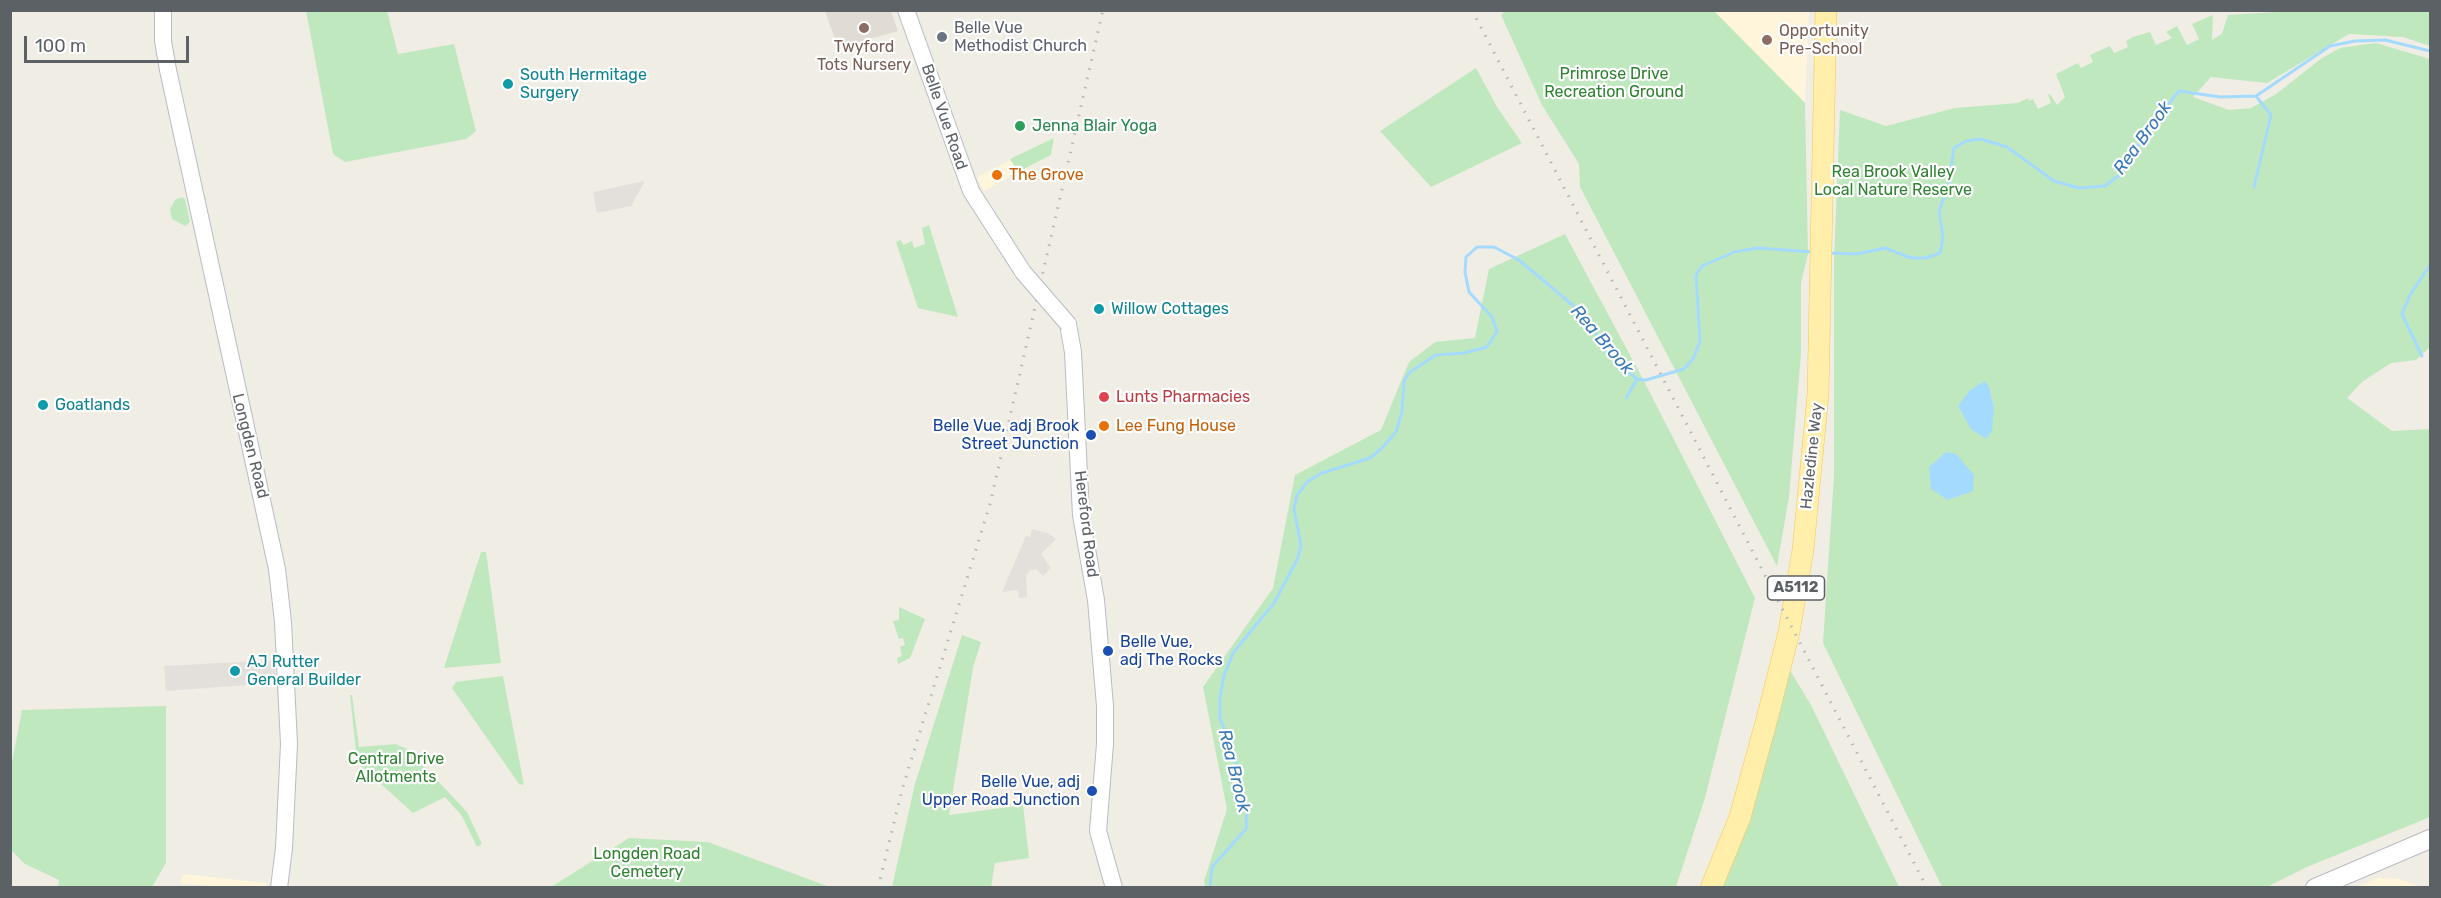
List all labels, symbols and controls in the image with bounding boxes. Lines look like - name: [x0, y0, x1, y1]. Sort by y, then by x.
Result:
- place label: Belle Vue Methodist Church: [954, 18, 1087, 56]
- marker: Twyford Tots Nursery: [857, 21, 871, 35]
- place label: Opportunity Pre-School: [1779, 21, 1869, 59]
- scale bar: [27, 24, 192, 62]
- marker: Belle Vue Methodist Church: [935, 30, 949, 44]
- marker: Opportunity Pre-School: [1760, 33, 1774, 47]
- text: 100 m: [35, 35, 86, 57]
- place label: Twyford Tots Nursery: [817, 37, 911, 75]
- street label: Belle Vue Road: [917, 62, 971, 172]
- park label: Primrose Drive Recreation Ground: [1544, 64, 1684, 102]
- place label: South Hermitage Surgery: [520, 65, 647, 103]
- marker: South Hermitage Surgery: [501, 77, 515, 91]
- water label: Rea Brook: [2109, 97, 2177, 179]
- place label: Jenna Blair Yoga: [1032, 116, 1157, 136]
- marker: Jenna Blair Yoga: [1013, 119, 1027, 133]
- park label: Rea Brook Valley Local Nature Reserve: [1814, 162, 1972, 200]
- place label: The Grove: [1009, 165, 1084, 185]
- marker: The Grove: [990, 168, 1004, 182]
- place label: Willow Cottages: [1111, 299, 1229, 319]
- water label: Rea Brook: [1566, 301, 1638, 379]
- marker: Willow Cottages: [1092, 302, 1106, 316]
- place label: Lunts Pharmacies: [1116, 387, 1250, 407]
- marker: Lunts Pharmacies: [1097, 390, 1111, 404]
- street label: Longden Road: [228, 392, 272, 500]
- place label: Goatlands: [55, 395, 130, 415]
- marker: Goatlands: [36, 398, 50, 412]
- street label: Hazledine Way: [1797, 402, 1827, 510]
- place label: Belle Vue, adj Brook Street Junction: [933, 416, 1079, 454]
- place label: Lee Fung House: [1116, 416, 1236, 436]
- marker: Lee Fung House: [1097, 419, 1111, 433]
- marker: Belle Vue, adj Brook Street Junction: [1084, 428, 1098, 442]
- street label: Hereford Road: [1070, 469, 1102, 579]
- road number: A5112: [1768, 576, 1824, 600]
- place label: Belle Vue, adj The Rocks: [1120, 632, 1223, 670]
- marker: Belle Vue, adj The Rocks: [1101, 644, 1115, 658]
- place label: AJ Rutter General Builder: [247, 652, 361, 690]
- marker: AJ Rutter General Builder: [228, 664, 242, 678]
- water label: Rea Brook: [1213, 727, 1255, 815]
- park label: Central Drive Allotments: [348, 749, 444, 787]
- place label: Belle Vue, adj Upper Road Junction: [922, 772, 1080, 810]
- marker: Belle Vue, adj Upper Road Junction: [1085, 784, 1099, 798]
- park label: Longden Road Cemetery: [593, 844, 701, 882]

